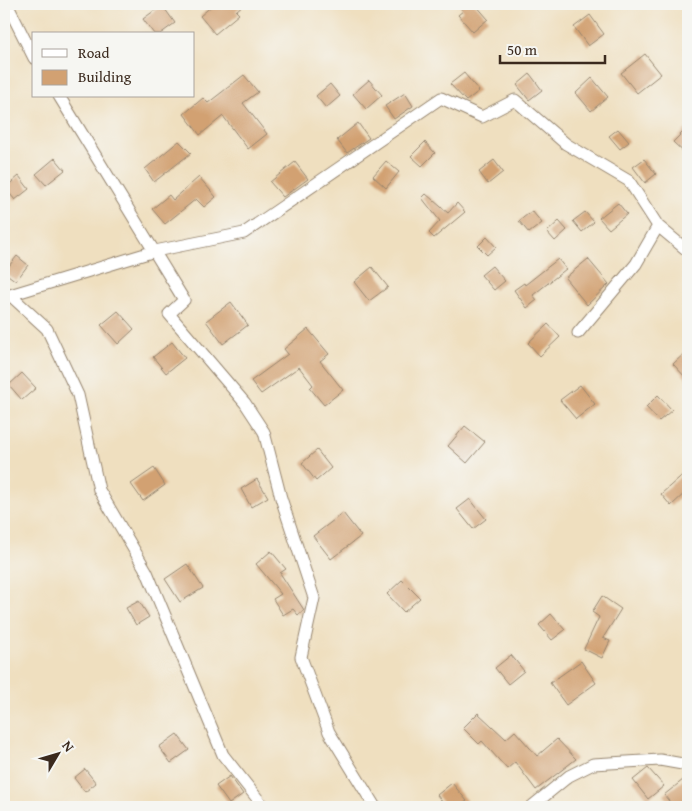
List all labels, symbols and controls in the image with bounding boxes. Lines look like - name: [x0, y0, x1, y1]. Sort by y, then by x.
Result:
- legend: [32, 32, 195, 98]
- scale bar: [500, 32, 604, 64]
- text: 50 m: [507, 39, 538, 60]
- text: Road: [78, 42, 109, 63]
- text: Building: [78, 66, 132, 87]
- north arrow: [32, 728, 82, 778]
- text: N: [57, 736, 79, 756]

